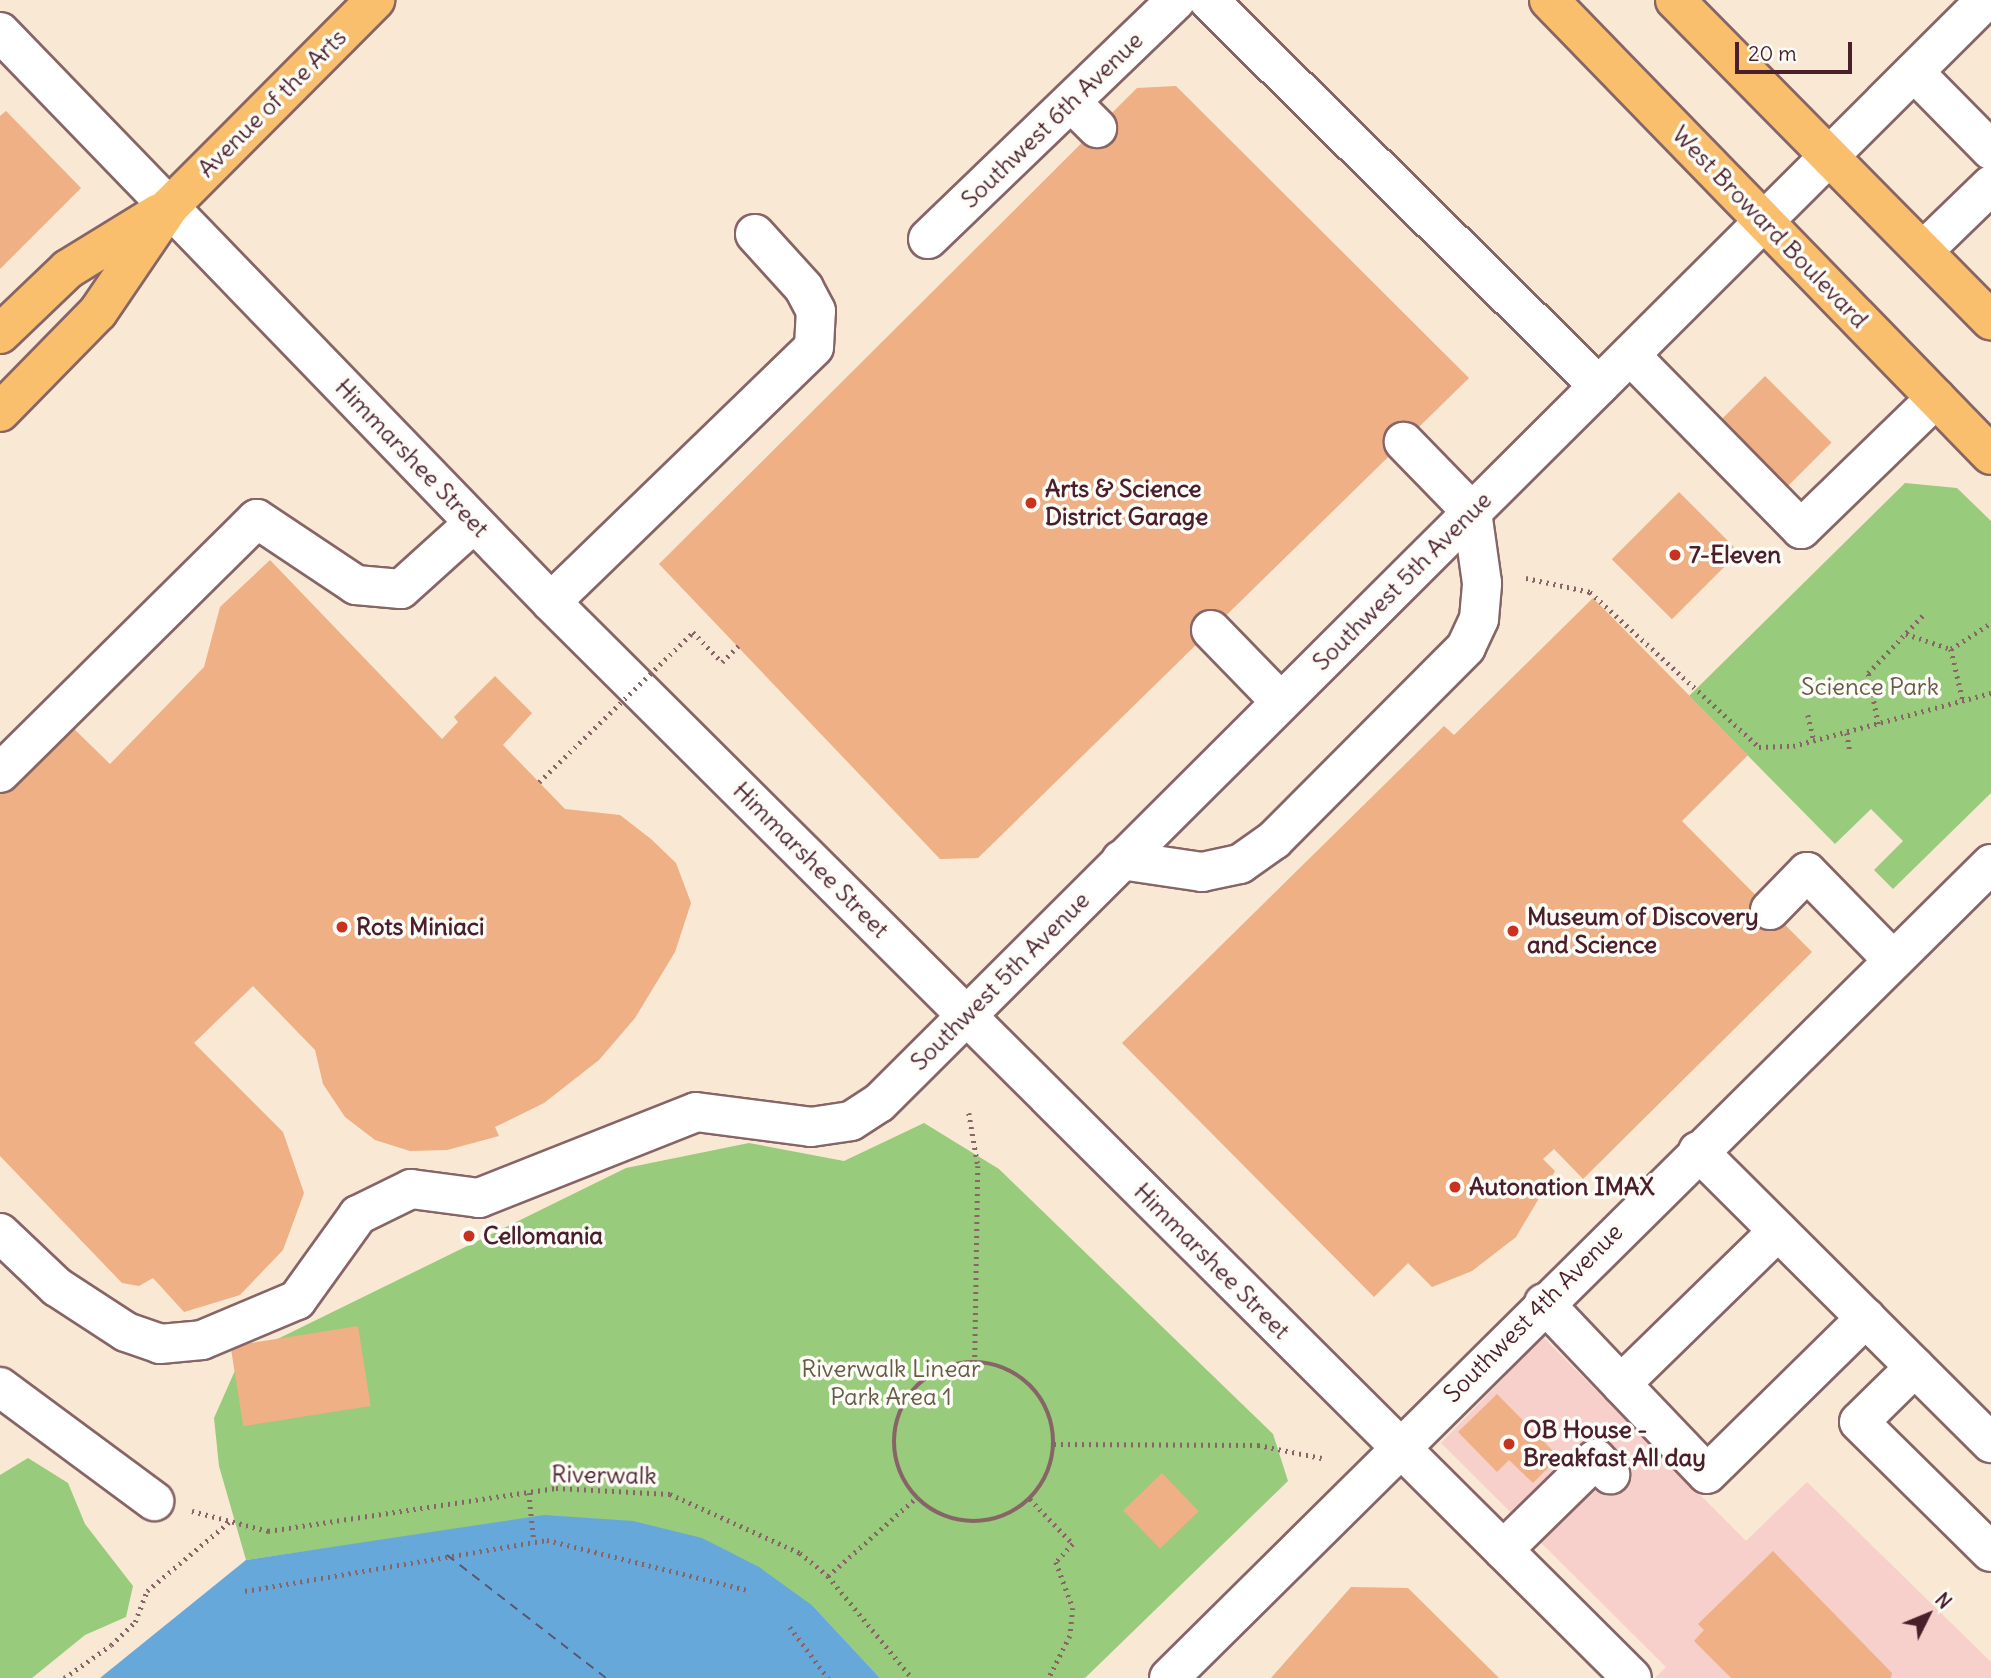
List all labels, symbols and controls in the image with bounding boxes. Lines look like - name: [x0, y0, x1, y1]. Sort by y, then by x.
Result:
- street label: Avenue of the Arts: [192, 23, 352, 183]
- street label: Southwest 6th Avenue: [955, 26, 1149, 214]
- scale bar: [1739, 28, 1856, 72]
- text: 20 m: [1748, 40, 1797, 67]
- street label: West Broward Boulevard: [1666, 120, 1874, 334]
- street label: Himmarshee Street: [329, 373, 495, 543]
- place label: Arts & Science District Garage: [1045, 475, 1208, 531]
- street label: Southwest 5th Avenue: [1307, 486, 1497, 676]
- marker: Arts & Science District Garage: [1023, 495, 1039, 511]
- place label: 7-Eleven: [1689, 541, 1781, 569]
- marker: 7-Eleven: [1667, 547, 1683, 563]
- park label: Science Park: [1801, 673, 1939, 701]
- street label: Himmarshee Street: [727, 776, 895, 944]
- street label: Southwest 5th Avenue: [905, 886, 1095, 1076]
- place label: Museum of Discovery and Science: [1527, 903, 1759, 959]
- place label: Rots Miniaci: [356, 913, 484, 941]
- marker: Rots Miniaci: [334, 919, 350, 935]
- marker: Museum of Discovery and Science: [1505, 923, 1521, 939]
- place label: Autonation IMAX: [1469, 1173, 1655, 1201]
- street label: Himmarshee Street: [1128, 1177, 1296, 1345]
- marker: Autonation IMAX: [1447, 1179, 1463, 1195]
- street label: Southwest 4th Avenue: [1438, 1218, 1628, 1408]
- place label: Cellomania: [483, 1222, 603, 1250]
- marker: Cellomania: [461, 1228, 477, 1244]
- park label: Riverwalk Linear Park Area 1: [801, 1355, 981, 1411]
- place label: OB House - Breakfast All day: [1523, 1416, 1706, 1472]
- marker: OB House - Breakfast All day: [1501, 1436, 1517, 1452]
- street label: Riverwalk: [551, 1460, 657, 1490]
- north arrow: [1893, 1580, 1963, 1650]
- text: N: [1930, 1588, 1957, 1614]

